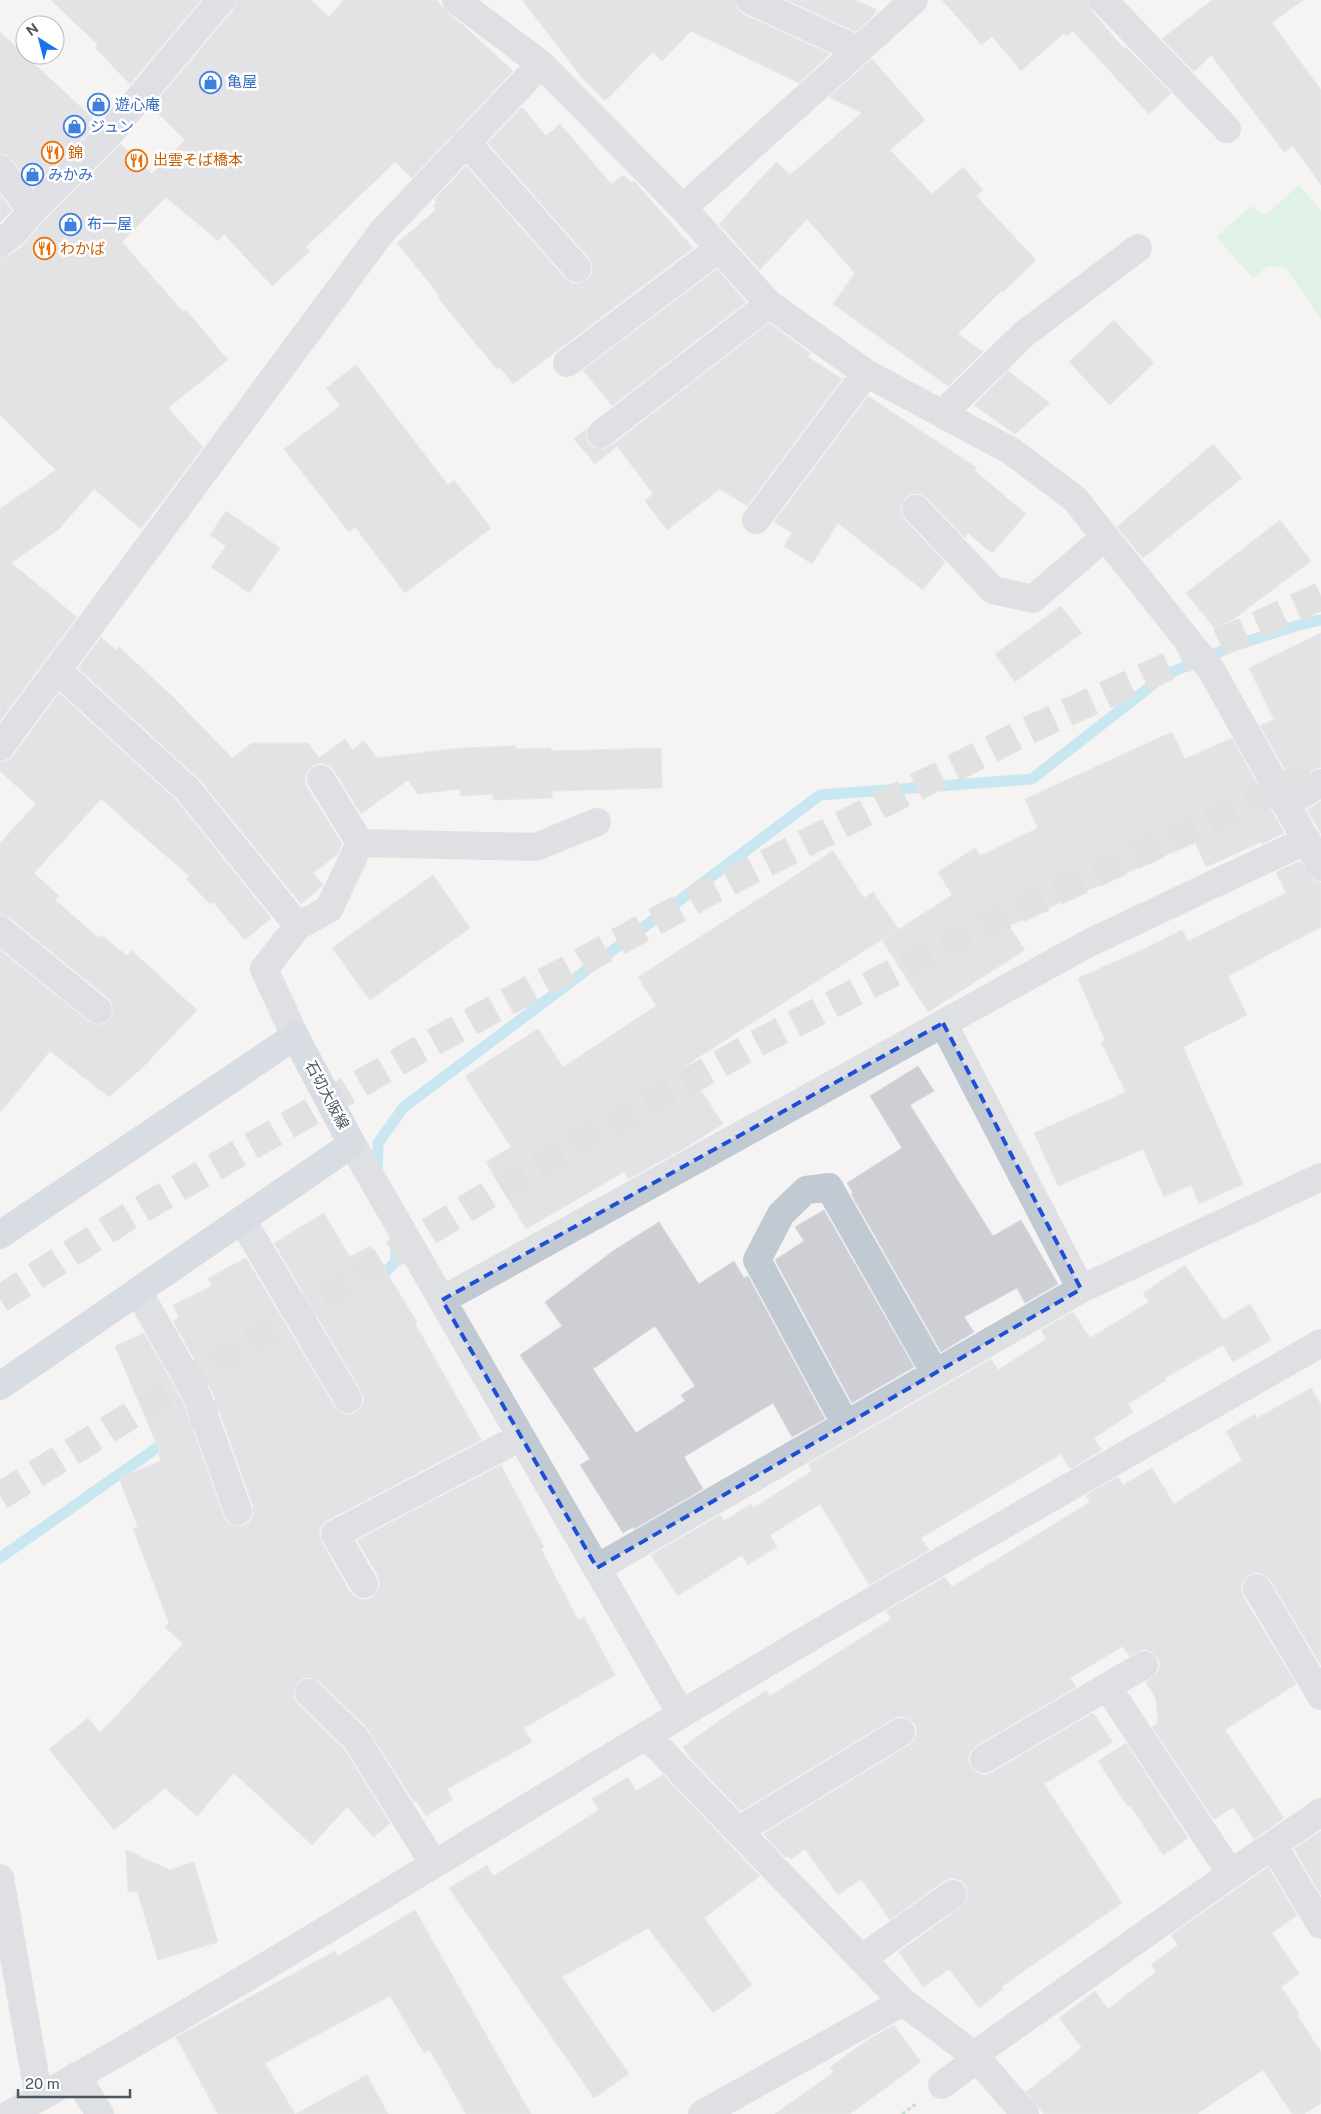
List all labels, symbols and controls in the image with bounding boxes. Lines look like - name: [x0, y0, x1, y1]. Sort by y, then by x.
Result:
- north arrow: [15, 15, 65, 65]
- text: N: [23, 20, 41, 39]
- shop icon: 亀屋: [199, 70, 223, 94]
- place label: 亀屋: [227, 73, 257, 90]
- shop icon: 遊心庵: [87, 93, 111, 117]
- place label: 遊心庵: [115, 96, 160, 113]
- shop icon: ジュン: [62, 115, 86, 139]
- place label: ジュン: [90, 118, 134, 135]
- restaurant icon: 錦: [40, 141, 64, 165]
- place label: 錦: [68, 144, 83, 161]
- restaurant icon: 出雲そば橋本: [125, 148, 149, 172]
- place label: 出雲そば橋本: [153, 151, 243, 168]
- shop icon: みかみ: [20, 163, 44, 187]
- place label: みかみ: [48, 166, 93, 183]
- shop icon: 布一屋: [59, 212, 83, 236]
- place label: 布一屋: [87, 215, 132, 232]
- restaurant icon: わかば: [32, 237, 56, 261]
- place label: わかば: [60, 240, 105, 257]
- street label: 石切大阪線: [302, 1058, 353, 1132]
- scale bar: [18, 2066, 130, 2098]
- text: 20 m: [25, 2075, 60, 2092]

